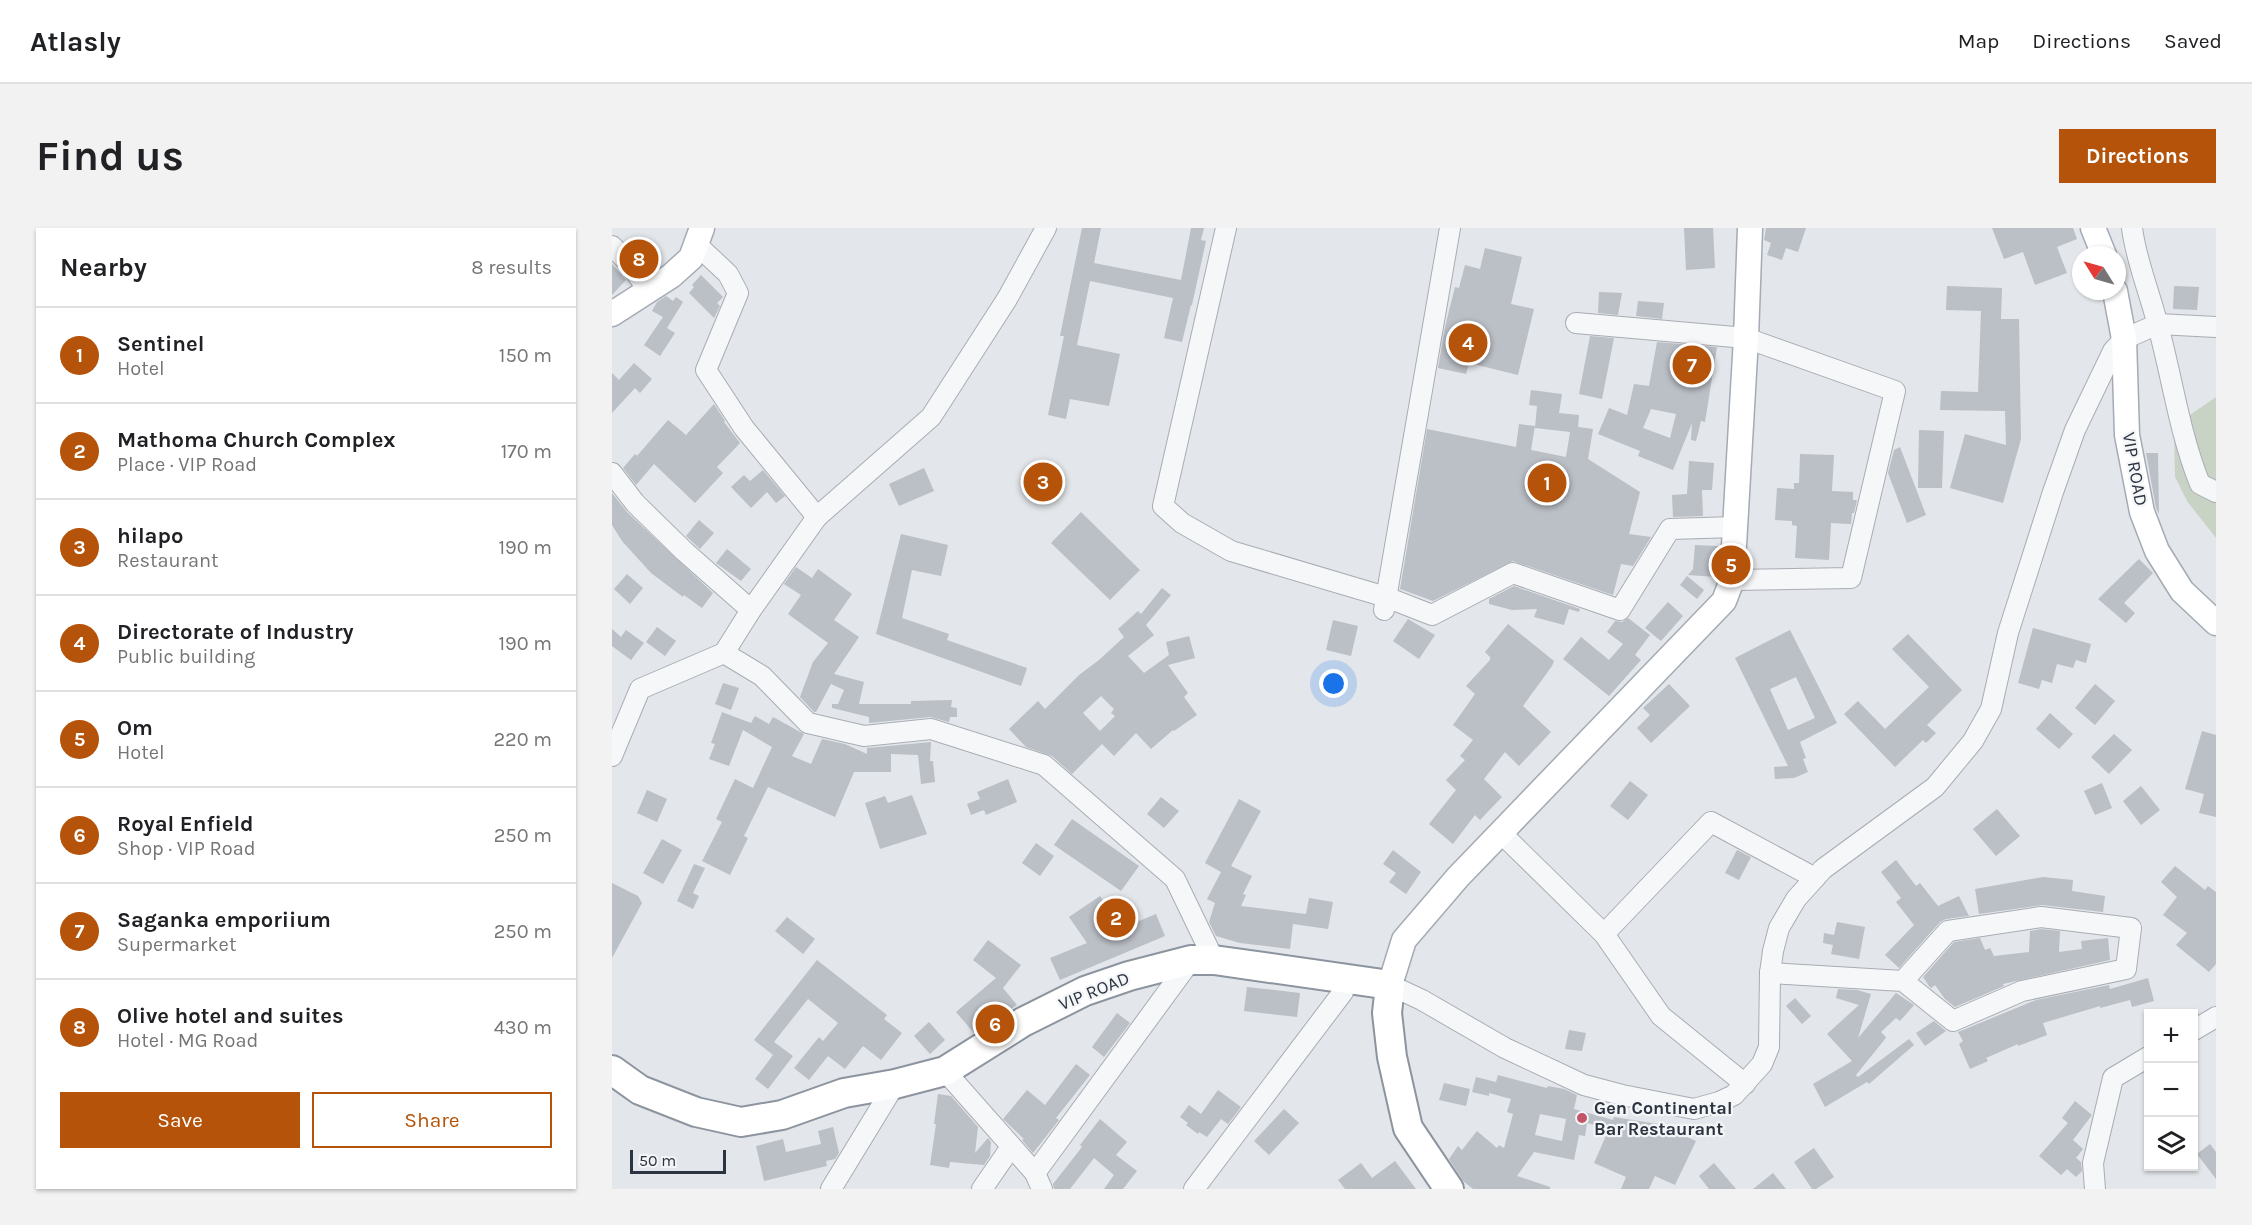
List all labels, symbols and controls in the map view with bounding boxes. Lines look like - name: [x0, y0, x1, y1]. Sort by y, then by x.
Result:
- text: Atlasly: [30, 25, 121, 58]
- text: Map: [1958, 29, 1999, 53]
- text: Directions: [2032, 29, 2131, 53]
- text: Saved: [2164, 29, 2222, 53]
- button: Directions: [2059, 129, 2216, 183]
- text: Find us: [36, 131, 184, 181]
- pin: 8: [620, 237, 658, 282]
- north arrow: [2072, 246, 2126, 300]
- text: Nearby: [60, 252, 147, 283]
- text: 8 results: [471, 256, 552, 279]
- pin: 4: [1448, 320, 1488, 366]
- text: Sentinel: [117, 331, 204, 357]
- pin: 7: [1672, 342, 1712, 388]
- text: 1: [76, 344, 83, 367]
- text: 150 m: [499, 344, 552, 367]
- text: Hotel: [117, 357, 165, 380]
- text: Mathoma Church Complex: [117, 427, 395, 453]
- street label: VIP ROAD: [2118, 431, 2152, 507]
- text: 2: [73, 440, 86, 463]
- text: 170 m: [501, 440, 552, 463]
- text: Place · VIP Road: [117, 453, 257, 476]
- pin: 3: [1024, 460, 1062, 504]
- pin: 1: [1528, 460, 1566, 506]
- text: hilapo: [117, 523, 183, 549]
- text: 3: [73, 536, 86, 559]
- text: 190 m: [498, 536, 552, 559]
- pin: 5: [1712, 542, 1750, 588]
- text: Restaurant: [117, 549, 219, 572]
- text: Directorate of Industry: [117, 619, 354, 645]
- text: 4: [74, 632, 85, 655]
- text: 190 m: [498, 632, 552, 655]
- text: Public building: [117, 645, 255, 668]
- your location: [1319, 669, 1348, 698]
- text: Om: [117, 715, 153, 741]
- text: 5: [74, 728, 85, 751]
- text: 220 m: [493, 728, 552, 751]
- text: Hotel: [117, 741, 165, 764]
- text: Royal Enfield: [117, 811, 254, 837]
- text: 6: [73, 824, 86, 847]
- text: 250 m: [494, 824, 552, 847]
- text: Shop · VIP Road: [117, 837, 256, 860]
- pin: 2: [1096, 896, 1136, 940]
- text: Saganka emporiium: [117, 907, 331, 933]
- text: 7: [75, 920, 84, 943]
- text: 250 m: [494, 920, 552, 943]
- text: Supermarket: [117, 933, 236, 956]
- street label: VIP ROAD: [1055, 967, 1133, 1015]
- pin: 6: [976, 1002, 1015, 1046]
- text: Olive hotel and suites: [117, 1003, 344, 1029]
- map controls: [2144, 1009, 2198, 1171]
- button: +: [2144, 1009, 2198, 1063]
- text: 8: [73, 1016, 86, 1039]
- text: 430 m: [494, 1016, 552, 1039]
- text: Hotel · MG Road: [117, 1029, 258, 1052]
- button: −: [2144, 1063, 2198, 1117]
- button: Save: [60, 1092, 300, 1148]
- button: Share: [312, 1092, 552, 1148]
- place label: Gen Continental Bar Restaurant: [1594, 1097, 1732, 1140]
- marker: Gen Continental Bar Restaurant: [1575, 1111, 1589, 1125]
- button: layers: [2144, 1117, 2198, 1171]
- scale bar: [630, 1147, 726, 1174]
- text: 50 m: [639, 1151, 676, 1170]

